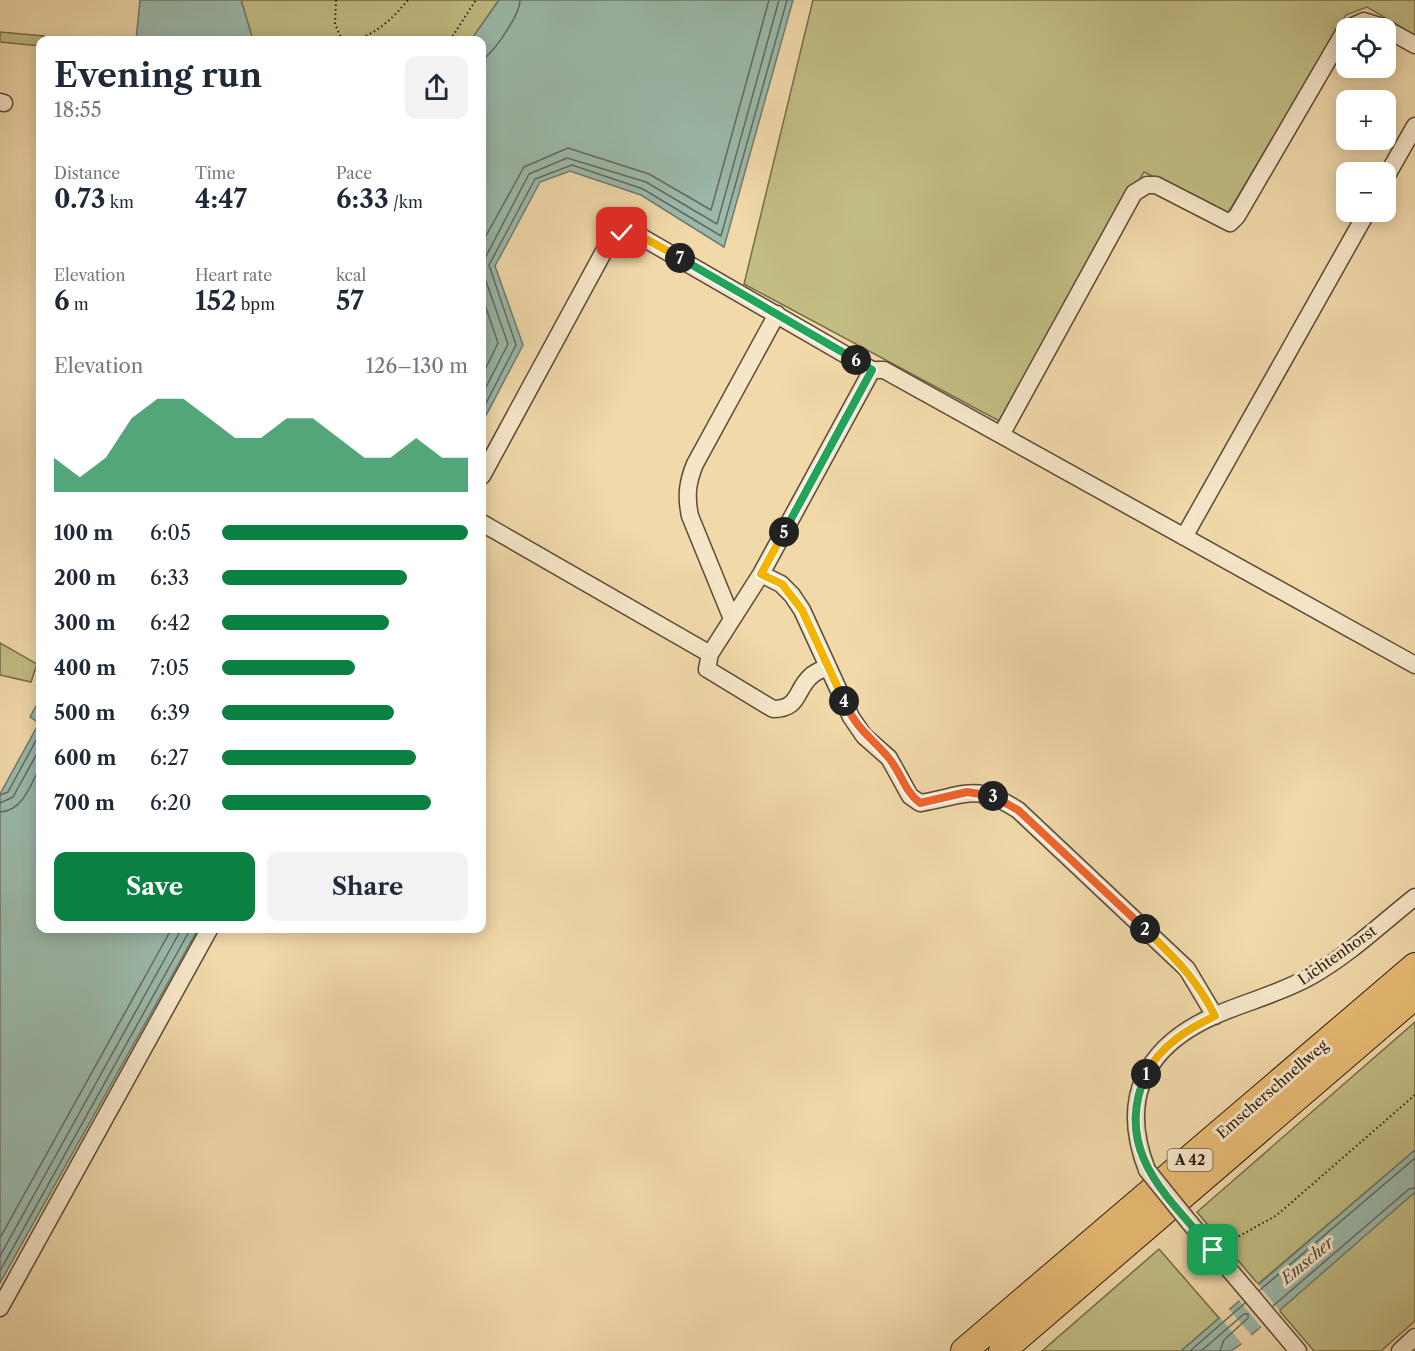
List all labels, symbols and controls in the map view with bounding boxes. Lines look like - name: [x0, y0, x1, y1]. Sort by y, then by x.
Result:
- map controls: [1336, 18, 1396, 222]
- button: locate: [1336, 18, 1396, 78]
- text: Evening run: [54, 55, 262, 96]
- button: share: [405, 56, 468, 119]
- button: +: [1336, 90, 1396, 150]
- text: 18:55: [54, 98, 102, 122]
- button: −: [1336, 162, 1396, 222]
- text: Distance: [54, 163, 120, 183]
- text: Time: [195, 163, 235, 183]
- text: Pace: [336, 163, 372, 183]
- text: 0.73: [54, 183, 105, 215]
- text: 4:47: [195, 183, 247, 215]
- text: 6:33: [336, 183, 389, 215]
- text: km: [105, 192, 134, 212]
- text: /km: [389, 192, 423, 212]
- pin: [596, 207, 647, 258]
- icon: check: [605, 216, 638, 249]
- pin: 7: [665, 243, 695, 273]
- text: 7: [676, 248, 684, 268]
- text: Elevation: [54, 265, 125, 285]
- text: Heart rate: [195, 265, 272, 285]
- text: kcal: [336, 265, 366, 285]
- text: 6: [54, 285, 70, 317]
- text: 152: [195, 285, 236, 317]
- text: 57: [336, 285, 364, 317]
- text: m: [70, 294, 89, 314]
- text: bpm: [236, 294, 275, 314]
- pin: 6: [841, 345, 871, 375]
- text: 6: [851, 350, 861, 370]
- text: Elevation: [54, 354, 143, 378]
- text: 126–130 m: [366, 354, 468, 378]
- pin: 5: [769, 517, 799, 547]
- text: 100 m: [54, 521, 113, 545]
- text: 6:05: [150, 521, 191, 545]
- text: 5: [780, 522, 788, 542]
- text: 200 m: [54, 566, 116, 590]
- text: 6:33: [150, 566, 189, 590]
- text: 300 m: [54, 611, 116, 635]
- text: 6:42: [150, 611, 190, 635]
- text: 400 m: [54, 656, 116, 680]
- text: 7:05: [150, 656, 189, 680]
- pin: 4: [829, 686, 859, 716]
- text: 4: [839, 691, 849, 711]
- text: 500 m: [54, 701, 115, 725]
- text: 6:39: [150, 701, 190, 725]
- text: 600 m: [54, 746, 116, 770]
- text: 6:27: [150, 746, 189, 770]
- pin: 3: [978, 781, 1008, 811]
- text: 3: [988, 786, 998, 806]
- text: 700 m: [54, 791, 115, 815]
- text: 6:20: [150, 791, 192, 815]
- button: Save: [54, 852, 255, 921]
- button: Share: [267, 852, 468, 921]
- pin: 2: [1130, 914, 1160, 944]
- text: 2: [1140, 919, 1150, 939]
- street label: Lichtenhorst: [1294, 921, 1380, 989]
- street label: Emscherschnellweg: [1212, 1035, 1332, 1143]
- pin: 1: [1131, 1059, 1161, 1089]
- text: 1: [1142, 1064, 1150, 1084]
- road number: A 42: [1168, 1149, 1212, 1171]
- pin: [1187, 1224, 1238, 1275]
- water label: Emscher: [1275, 1231, 1339, 1289]
- icon: arrive: [1196, 1233, 1229, 1266]

